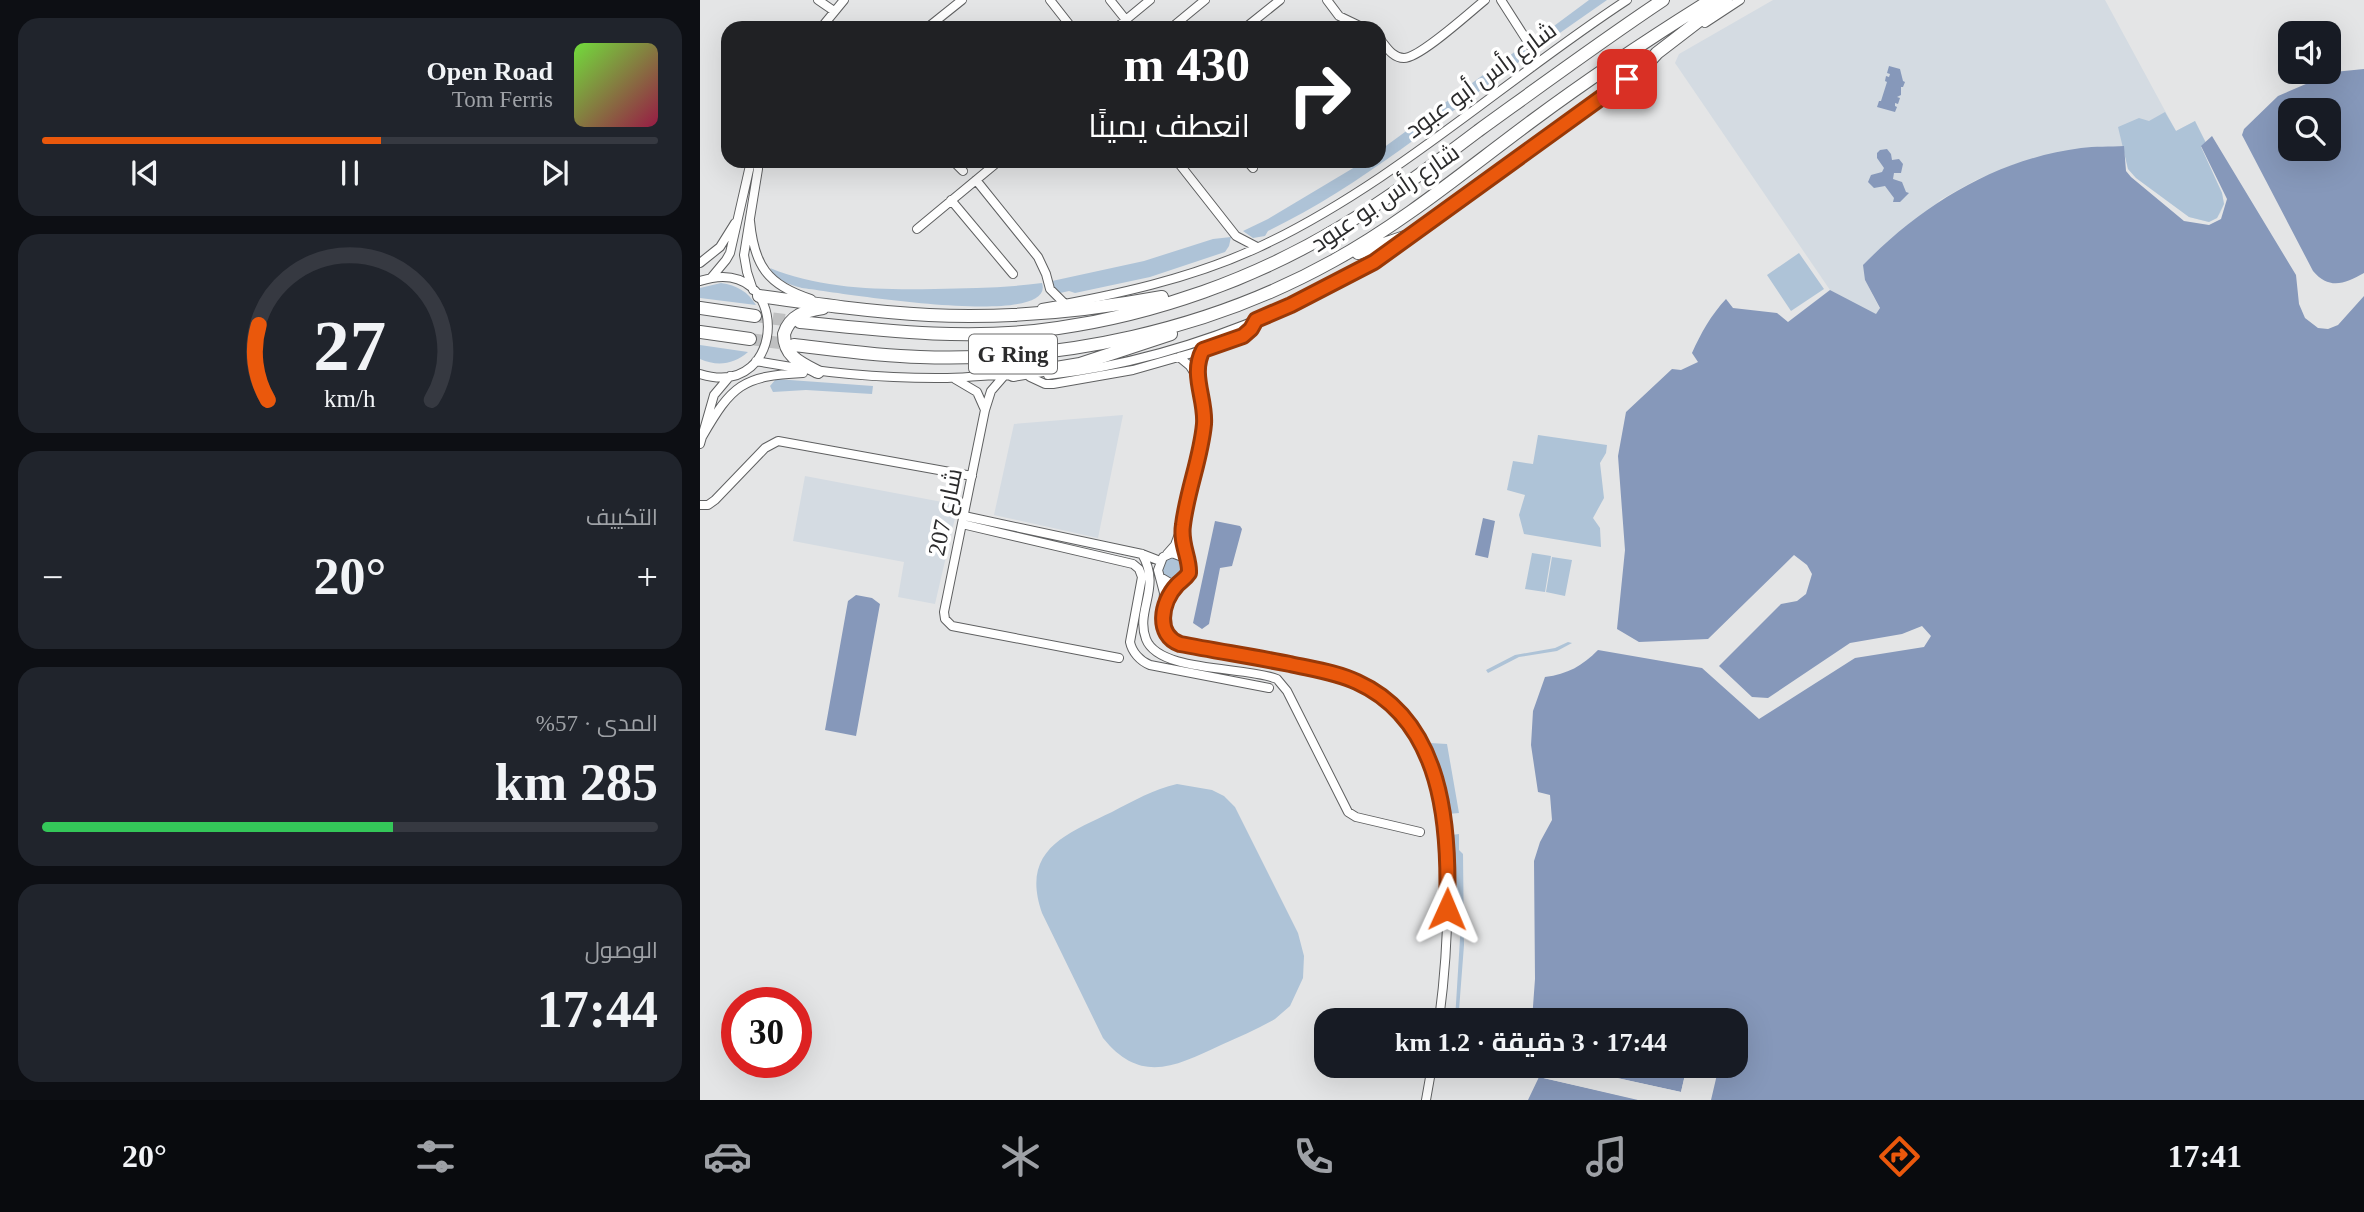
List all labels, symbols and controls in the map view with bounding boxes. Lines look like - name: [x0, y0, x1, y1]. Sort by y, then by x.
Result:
- street label: شارع رأس أبو عبود: [1399, 14, 1563, 146]
- map controls: [2278, 21, 2341, 161]
- button: sound: [2278, 21, 2341, 84]
- text: 430 m: [1123, 37, 1250, 92]
- icon: right: [1274, 49, 1365, 140]
- pin: [1597, 49, 1657, 109]
- text: Open Road: [427, 57, 553, 86]
- icon: arrive: [1608, 60, 1646, 98]
- text: Tom Ferris: [452, 87, 553, 112]
- button: search: [2278, 98, 2341, 161]
- text: انعطف يمينًا: [1088, 108, 1250, 144]
- street label: شارع رأس بو عبود: [1304, 136, 1466, 260]
- icon: previous: [126, 154, 164, 192]
- icon: pause: [331, 154, 369, 192]
- icon: next: [536, 154, 574, 192]
- text: 27: [314, 305, 386, 386]
- road number: G Ring: [969, 334, 1057, 374]
- text: km/h: [324, 384, 376, 411]
- street label: شارع 207: [923, 466, 970, 559]
- text: التكييف: [586, 505, 658, 530]
- text: 20°: [314, 548, 386, 605]
- text: −: [42, 556, 63, 598]
- text: +: [637, 556, 658, 598]
- text: المدى · 57%: [536, 711, 658, 736]
- text: 285 km: [495, 754, 658, 811]
- position arrow: [1410, 872, 1484, 946]
- text: الوصول: [585, 938, 658, 963]
- text: 17:44: [537, 981, 658, 1038]
- speed limit sign: 30: [721, 987, 812, 1078]
- text: 17:44 · 3 دقيقة · 1.2 km: [1395, 1028, 1667, 1057]
- icon: filters: [411, 1132, 460, 1181]
- icon: car: [703, 1132, 752, 1181]
- icon: climate: [996, 1132, 1045, 1181]
- icon: phone: [1289, 1132, 1338, 1181]
- icon: music: [1582, 1132, 1631, 1181]
- icon: directions: [1875, 1132, 1924, 1181]
- text: 20°: [122, 1138, 167, 1174]
- text: 17:41: [2167, 1138, 2242, 1174]

